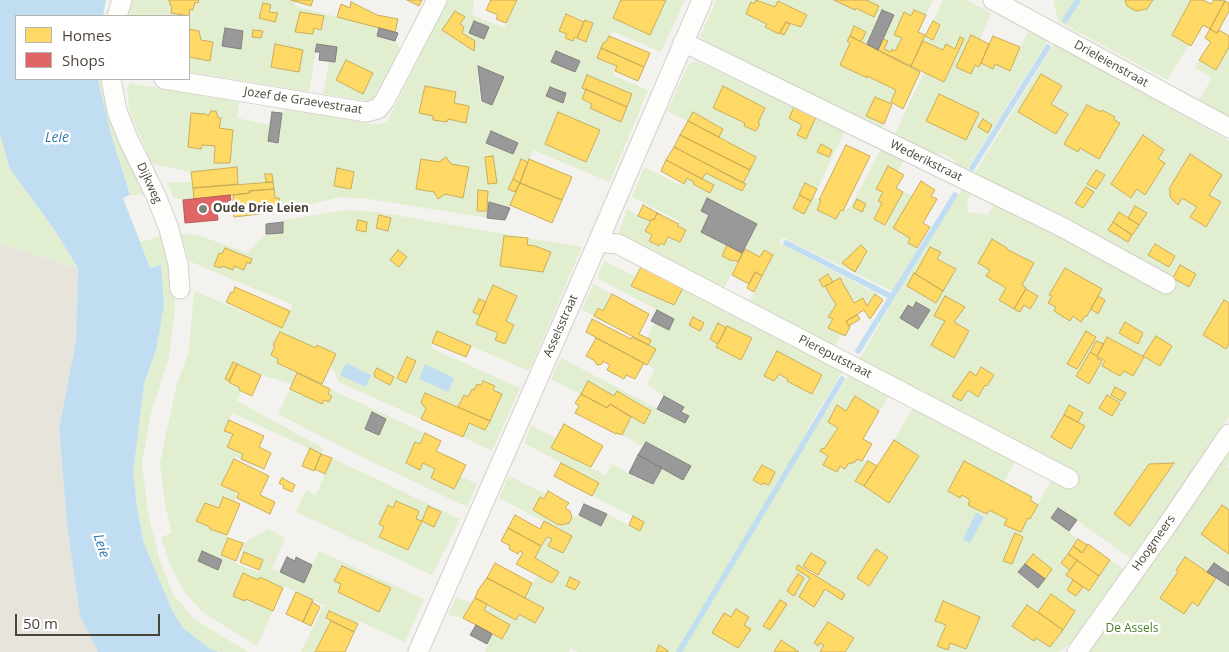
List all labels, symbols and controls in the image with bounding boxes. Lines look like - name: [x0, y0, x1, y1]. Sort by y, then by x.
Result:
- legend: [15, 15, 190, 80]
- text: Homes: [62, 25, 112, 45]
- street label: Drieleienstraat: [1071, 38, 1151, 90]
- text: Shops: [62, 50, 105, 70]
- street label: Jozef de Graevestraat: [243, 85, 363, 117]
- water label: Leie: [45, 130, 69, 146]
- street label: Wederikstraat: [887, 137, 965, 185]
- street label: Dijkweg: [133, 160, 165, 206]
- place label: Oude Drie Leien: [213, 202, 309, 216]
- marker: Oude Drie Leien: [197, 203, 209, 215]
- street label: Asselsstraat: [541, 292, 581, 360]
- street label: Piereputstraat: [796, 332, 874, 382]
- street label: Hoogmeers: [1129, 512, 1179, 574]
- water label: Leie: [89, 532, 113, 560]
- scale bar: [18, 604, 162, 636]
- text: 50 m: [23, 613, 58, 633]
- park label: De Assels: [1105, 622, 1159, 636]

